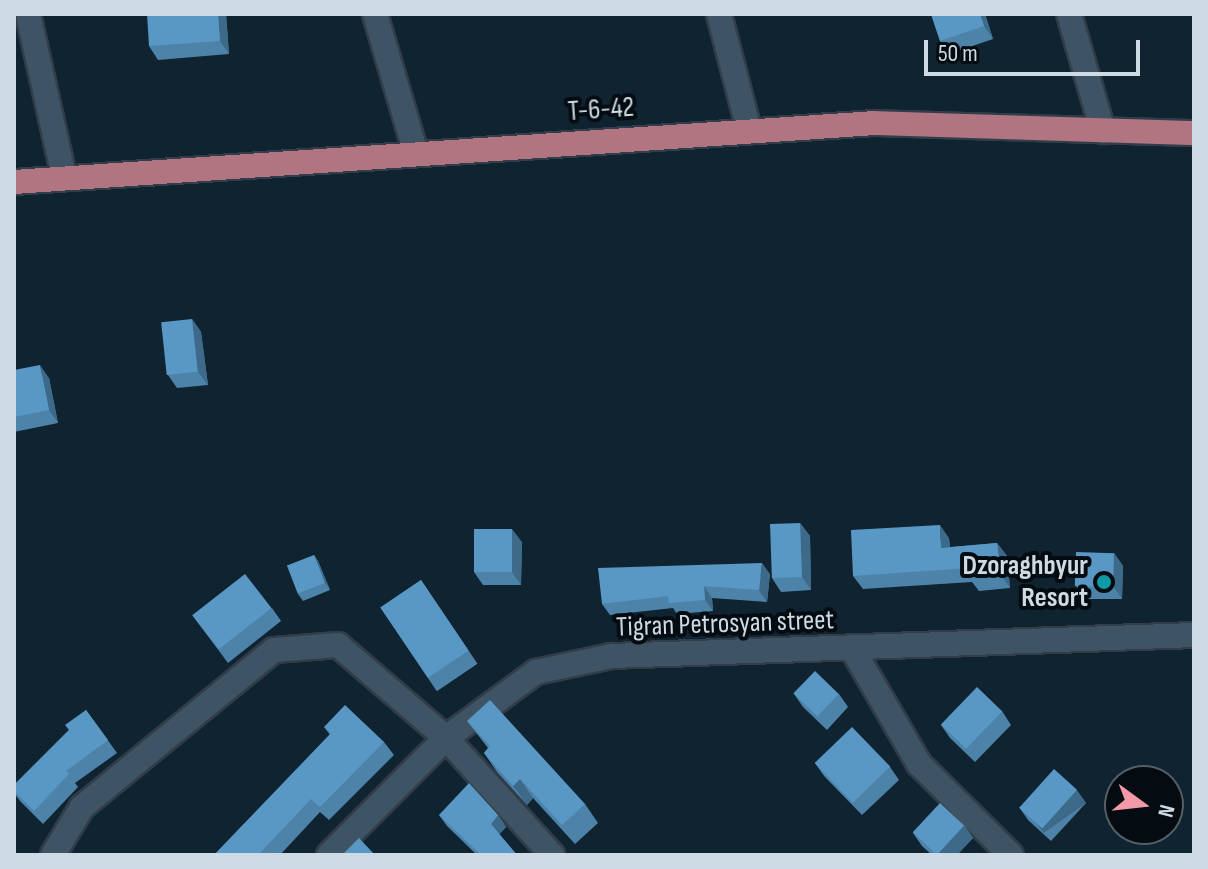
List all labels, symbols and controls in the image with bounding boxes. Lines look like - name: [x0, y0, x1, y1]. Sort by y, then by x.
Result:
- scale bar: [928, 24, 1144, 74]
- text: 50 m: [938, 39, 978, 68]
- street label: T-6-42: [567, 91, 635, 129]
- place label: Dzoraghbyur Resort: [963, 549, 1088, 615]
- marker: Dzoraghbyur Resort: [1095, 573, 1113, 591]
- street label: Tigran Petrosyan street: [615, 603, 835, 645]
- north arrow: [1104, 765, 1184, 845]
- text: N: [1151, 802, 1180, 820]

